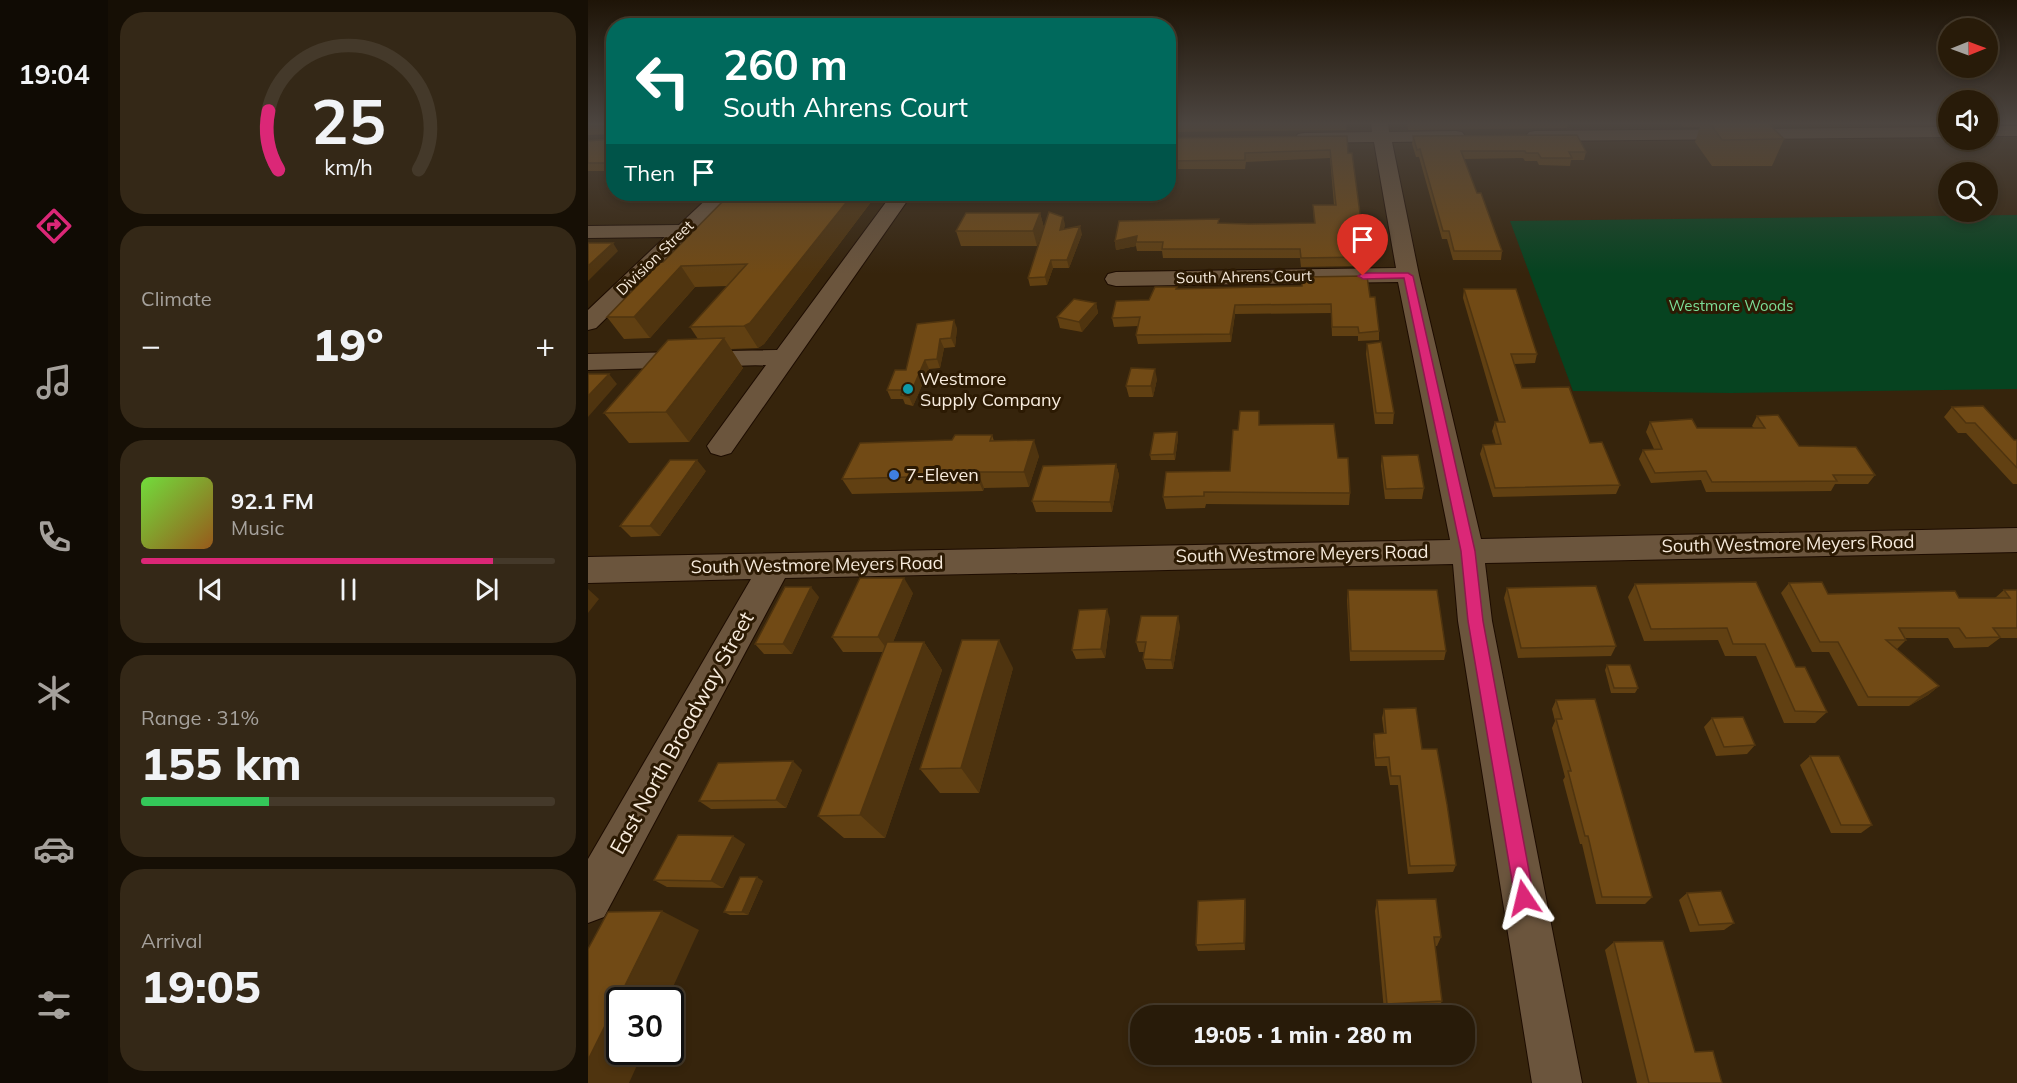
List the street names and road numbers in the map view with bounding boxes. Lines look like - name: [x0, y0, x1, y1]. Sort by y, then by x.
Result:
- street label: Division Street: [612, 216, 697, 299]
- street label: South Ahrens Court: [1176, 266, 1312, 287]
- street label: South Westmore Meyers Road: [1661, 530, 1915, 557]
- street label: South Westmore Meyers Road: [1175, 540, 1429, 567]
- street label: South Westmore Meyers Road: [690, 551, 944, 578]
- street label: East North Broadway Street: [604, 607, 759, 858]

